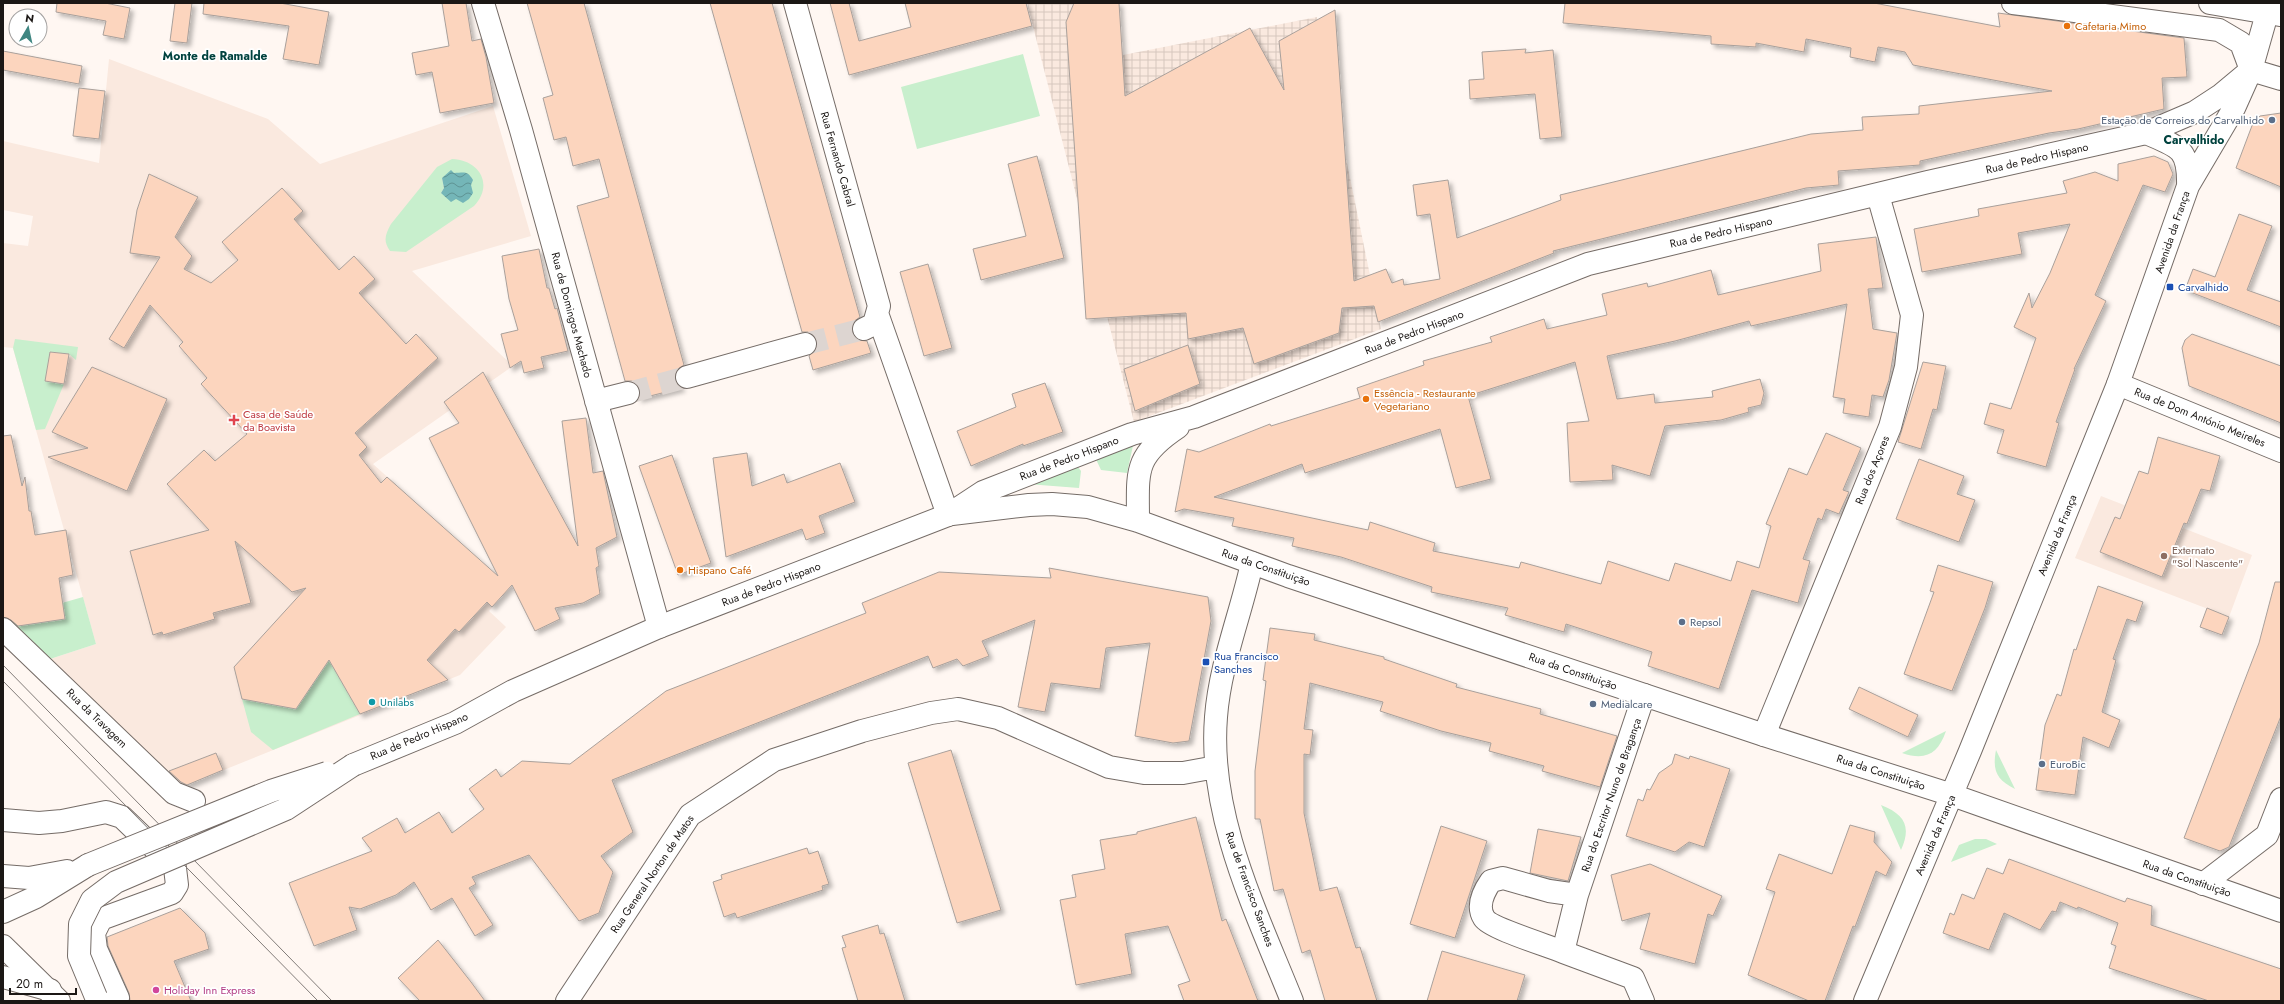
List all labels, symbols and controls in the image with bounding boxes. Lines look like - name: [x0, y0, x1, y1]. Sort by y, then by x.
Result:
- north arrow: [8, 8, 48, 48]
- text: N: [24, 10, 35, 27]
- place label: Cafetaria Mimo: [2075, 18, 2146, 34]
- marker: Cafetaria Mimo: [2062, 21, 2072, 31]
- district label: Monte de Ramalde: [163, 47, 268, 65]
- street label: Rua Fernando Cabral: [817, 110, 859, 208]
- place label: Estação de Correios do Carvalhido: [2101, 112, 2264, 128]
- marker: Estação de Correios do Carvalhido: [2267, 115, 2277, 125]
- district label: Carvalhido: [2164, 131, 2224, 149]
- street label: Rua de Pedro Hispano: [1984, 138, 2090, 178]
- street label: Avenida da França: [2150, 189, 2194, 275]
- street label: Rua de Pedro Hispano: [1668, 212, 1774, 252]
- street label: Rua de Domingos Machado: [548, 250, 596, 380]
- place label: Carvalhido: [2178, 279, 2229, 295]
- marker: Carvalhido: [2165, 282, 2175, 292]
- street label: Rua de Pedro Hispano: [1362, 306, 1466, 358]
- street label: Rua de Dom António Meireles: [2132, 383, 2268, 451]
- place label: Essência - Restaurante Vegetariano: [1374, 385, 1476, 414]
- marker: Essência - Restaurante Vegetariano: [1361, 394, 1371, 404]
- place label: Casa de Saúde da Boavista: [243, 406, 313, 435]
- marker: Casa de Saúde da Boavista: [228, 414, 240, 426]
- street label: Rua de Pedro Hispano: [1017, 432, 1121, 484]
- street label: Rua dos Açores: [1851, 433, 1893, 507]
- street label: Avenida da França: [2033, 492, 2081, 578]
- place label: Externato "Sol Nascente": [2172, 542, 2243, 571]
- street label: Rua da Constituição: [1220, 544, 1312, 590]
- marker: Externato "Sol Nascente": [2159, 551, 2169, 561]
- street label: Rua de Pedro Hispano: [719, 558, 823, 610]
- place label: Hispano Café: [688, 562, 752, 578]
- marker: Hispano Café: [675, 565, 685, 575]
- place label: Repsol: [1690, 614, 1721, 630]
- marker: Repsol: [1677, 617, 1687, 627]
- place label: Rua Francisco Sanches: [1214, 648, 1278, 677]
- street label: Rua da Constituição: [1527, 648, 1619, 694]
- marker: Rua Francisco Sanches: [1201, 657, 1211, 667]
- street label: Rua da Travagem: [63, 685, 131, 751]
- place label: Unilabs: [380, 694, 415, 710]
- place label: Medialcare: [1601, 696, 1653, 712]
- marker: Unilabs: [367, 697, 377, 707]
- marker: Medialcare: [1588, 699, 1598, 709]
- street label: Rua de Pedro Hispano: [368, 708, 470, 764]
- street label: Rua do Escritor Nuno de Bragança: [1577, 716, 1645, 874]
- street label: Rua da Constituição: [1835, 750, 1927, 794]
- place label: EuroBic: [2050, 756, 2086, 772]
- marker: EuroBic: [2037, 759, 2047, 769]
- street label: Avenida da França: [1911, 792, 1959, 878]
- street label: Rua General Norton de Matos: [606, 811, 698, 936]
- street label: Rua de Francisco Sanches: [1222, 829, 1278, 949]
- street label: Rua da Constituição: [2141, 855, 2233, 901]
- scale bar: [10, 970, 76, 996]
- text: 20 m: [16, 975, 43, 993]
- place label: Holiday Inn Express: [164, 982, 256, 998]
- marker: Holiday Inn Express: [151, 985, 161, 995]

